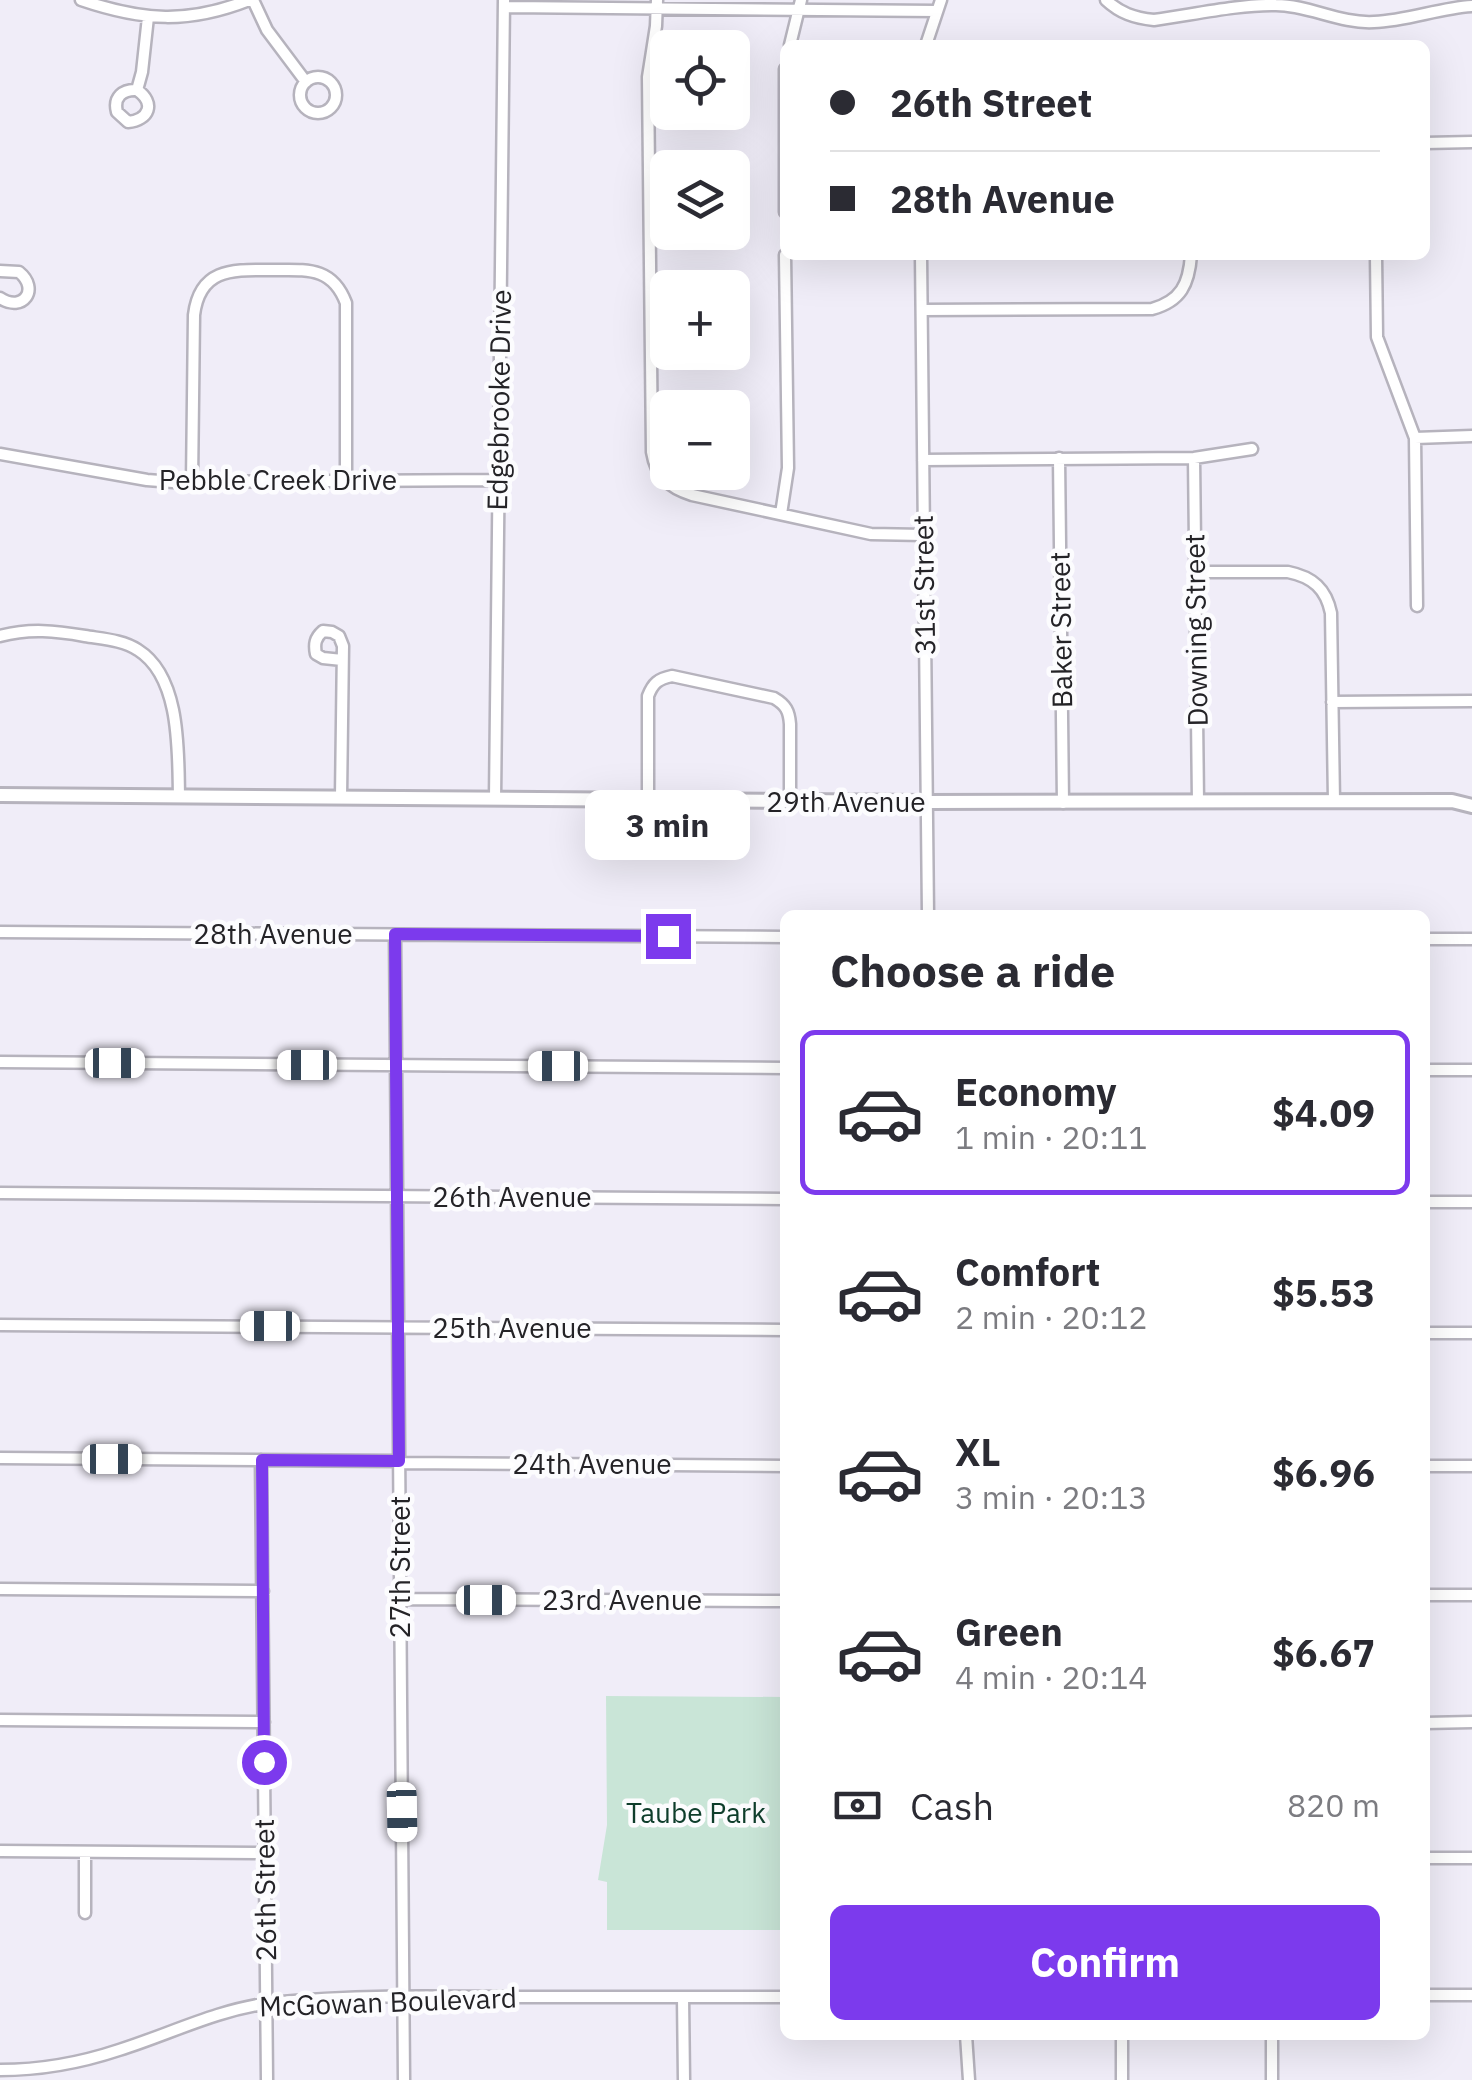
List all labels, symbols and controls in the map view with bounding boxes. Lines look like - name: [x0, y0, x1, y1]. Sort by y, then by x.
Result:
- map controls: [650, 30, 750, 490]
- button: locate: [650, 30, 750, 130]
- text: 26th Street: [890, 78, 1092, 127]
- button: layers: [650, 150, 750, 250]
- text: 28th Avenue: [890, 174, 1115, 223]
- button: +: [650, 270, 750, 370]
- street label: Edgebrooke Drive: [478, 289, 519, 511]
- button: −: [650, 390, 750, 490]
- street label: Pebble Creek Drive: [159, 461, 397, 498]
- street label: 31st Street: [904, 515, 943, 655]
- street label: Downing Street: [1175, 533, 1216, 727]
- street label: Baker Street: [1041, 551, 1080, 709]
- street label: 29th Avenue: [766, 783, 926, 820]
- callout: 3 min: [586, 791, 750, 861]
- text: 3 min: [626, 804, 709, 846]
- route end: [646, 914, 691, 959]
- street label: 28th Avenue: [193, 915, 353, 952]
- text: Choose a ride: [830, 941, 1115, 999]
- car: [85, 1048, 145, 1078]
- car: [277, 1050, 337, 1080]
- car: [528, 1051, 588, 1081]
- text: Economy: [955, 1067, 1117, 1116]
- icon: car: [835, 1068, 925, 1158]
- text: $4.09: [1272, 1088, 1375, 1137]
- text: 1 min · 20:11: [955, 1116, 1148, 1158]
- street label: 26th Avenue: [432, 1178, 592, 1215]
- text: Comfort: [955, 1247, 1100, 1296]
- icon: car: [835, 1248, 925, 1338]
- text: $5.53: [1272, 1268, 1375, 1317]
- text: 2 min · 20:12: [955, 1296, 1148, 1338]
- street label: 25th Avenue: [432, 1309, 592, 1346]
- car: [240, 1311, 300, 1341]
- text: XL: [955, 1427, 1001, 1476]
- icon: car: [835, 1428, 925, 1518]
- car: [82, 1444, 142, 1474]
- street label: 24th Avenue: [512, 1445, 672, 1482]
- text: $6.96: [1272, 1448, 1375, 1497]
- text: 3 min · 20:13: [955, 1476, 1148, 1518]
- street label: 27th Street: [381, 1496, 418, 1638]
- street label: 23rd Avenue: [542, 1581, 702, 1618]
- car: [456, 1585, 516, 1615]
- text: Green: [955, 1607, 1063, 1656]
- icon: car: [835, 1608, 925, 1698]
- text: $6.67: [1272, 1628, 1375, 1677]
- text: 4 min · 20:14: [955, 1656, 1148, 1698]
- route start: [242, 1740, 287, 1785]
- icon: cash: [830, 1778, 885, 1833]
- text: Cash: [910, 1781, 994, 1830]
- car: [386, 1782, 418, 1842]
- text: 820 m: [1287, 1784, 1380, 1826]
- park label: Taube Park: [626, 1794, 766, 1831]
- street label: 26th Street: [245, 1818, 284, 1962]
- button: Confirm: [830, 1905, 1380, 2020]
- street label: McGowan Boulevard: [258, 1979, 518, 2024]

